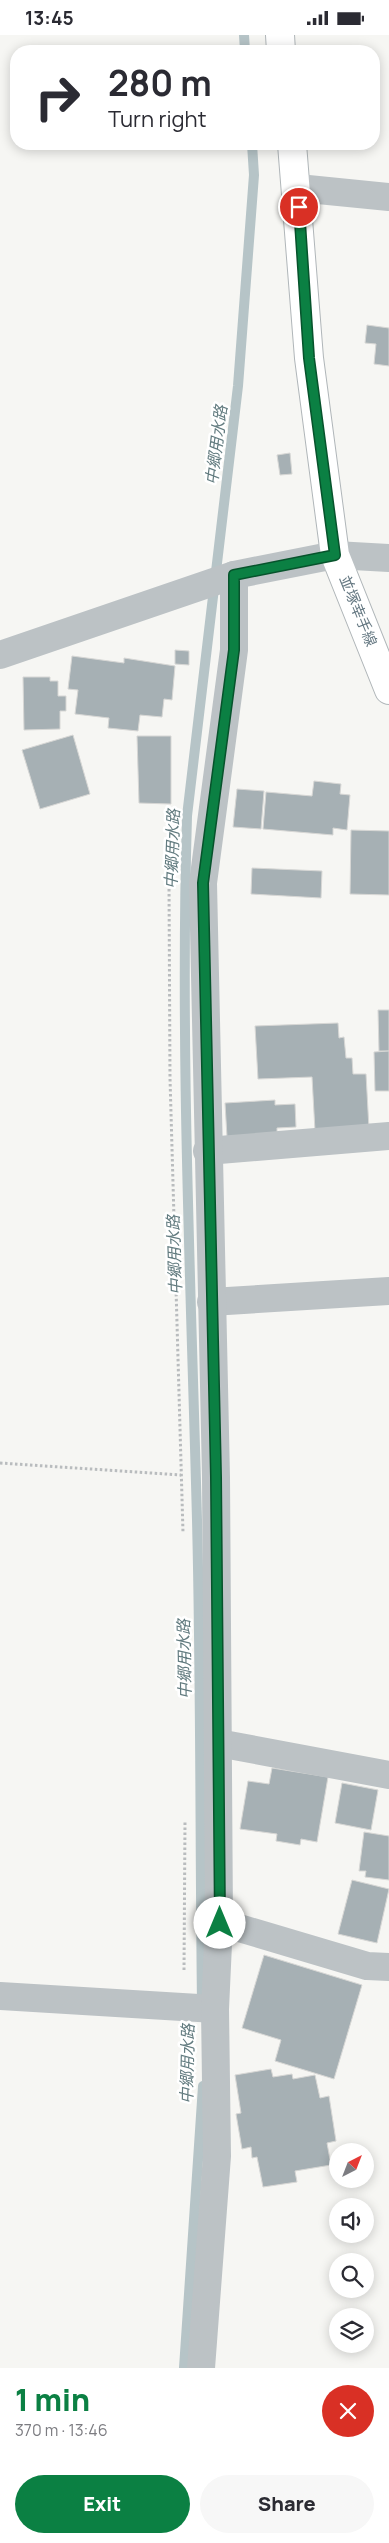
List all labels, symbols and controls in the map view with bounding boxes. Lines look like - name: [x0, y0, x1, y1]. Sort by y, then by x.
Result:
- text: 13:45: [25, 5, 74, 31]
- text: 280 m: [108, 59, 212, 107]
- icon: right: [25, 65, 90, 130]
- text: Turn right: [108, 104, 206, 134]
- pin: [278, 186, 320, 228]
- icon: arrive: [285, 193, 313, 221]
- water label: 中郷用水路: [200, 402, 232, 486]
- street label: 並塚幸手線: [335, 572, 382, 650]
- water label: 中郷用水路: [160, 807, 184, 889]
- water label: 中郷用水路: [162, 1213, 186, 1295]
- water label: 中郷用水路: [172, 1617, 196, 1699]
- position arrow: [193, 1896, 245, 1948]
- water label: 中郷用水路: [175, 2022, 199, 2104]
- north arrow: [329, 2143, 374, 2187]
- map controls: [329, 2143, 374, 2353]
- button: sound: [329, 2198, 374, 2243]
- button: search: [329, 2253, 374, 2298]
- button: layers: [329, 2308, 374, 2353]
- text: 1 min: [15, 2379, 90, 2420]
- button: close: [322, 2385, 374, 2437]
- text: 370 m · 13:46: [15, 2419, 108, 2441]
- button: Exit: [15, 2475, 190, 2533]
- button: Share: [200, 2475, 374, 2533]

